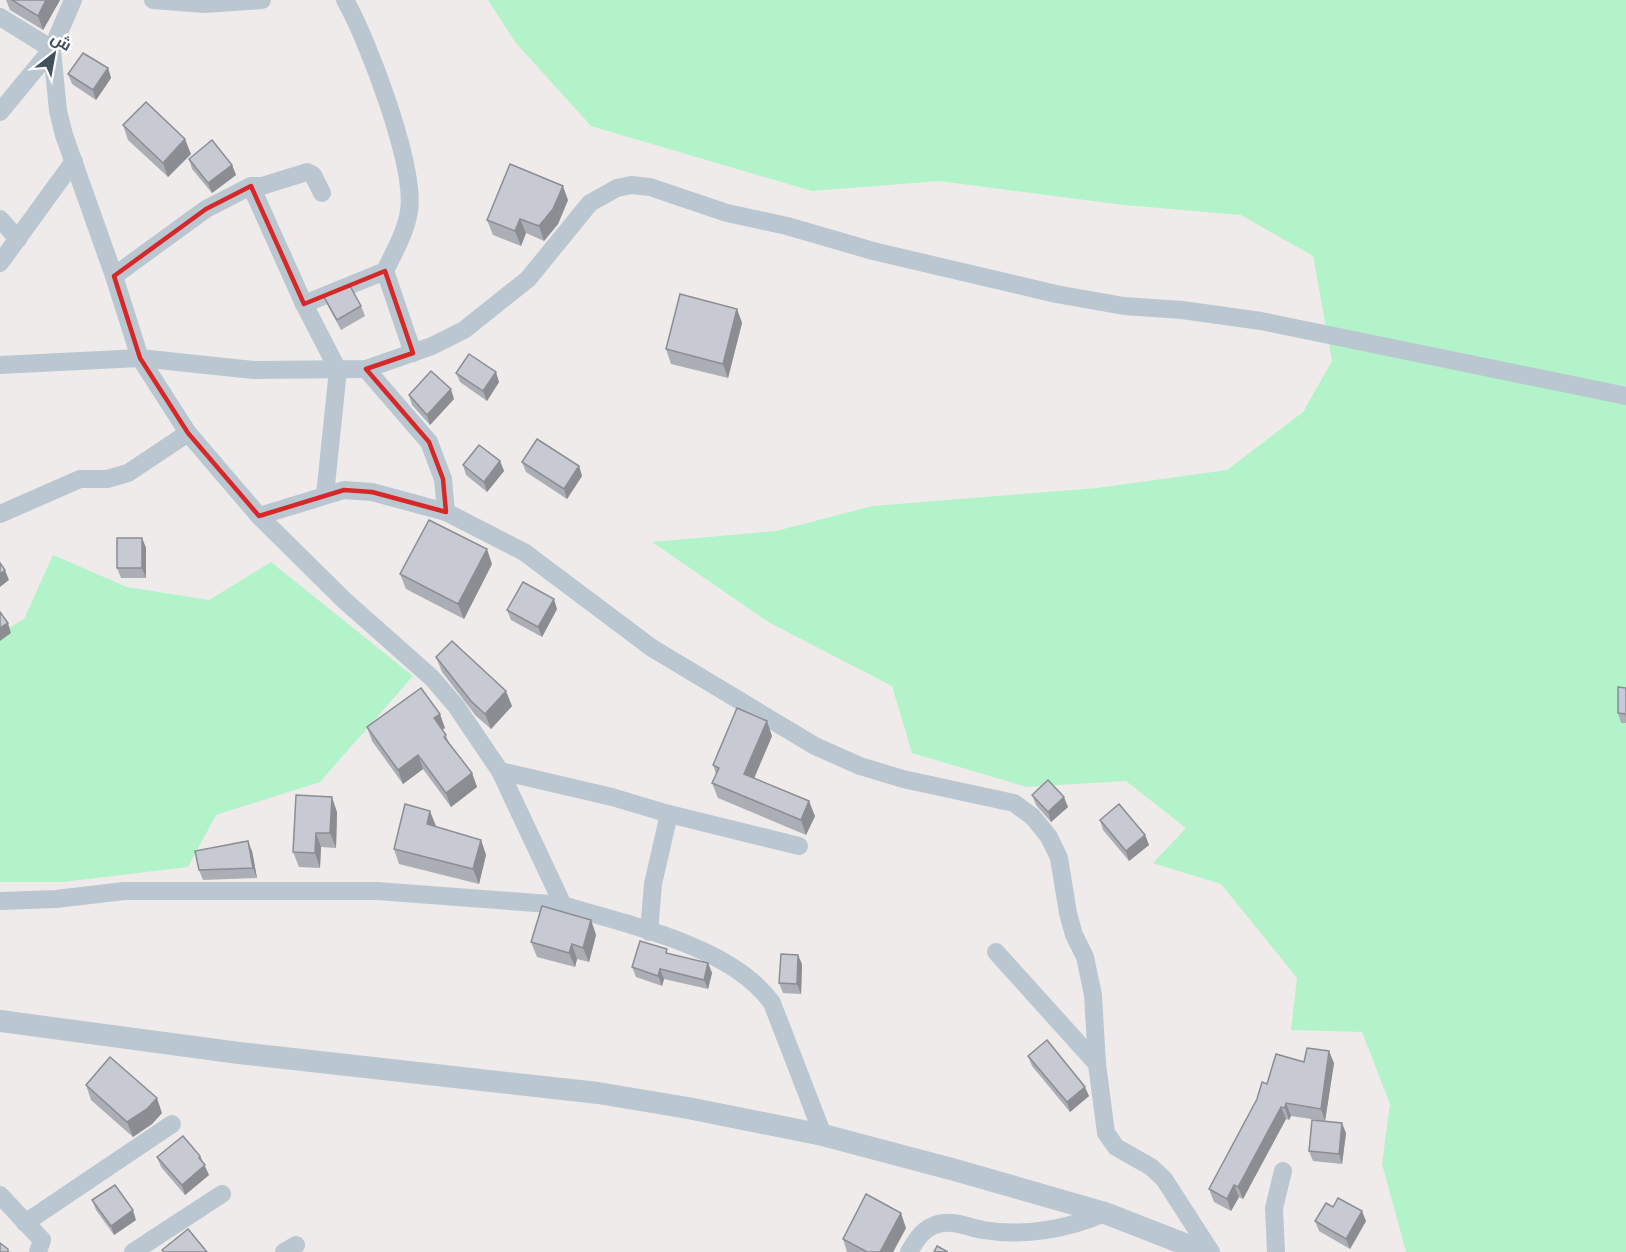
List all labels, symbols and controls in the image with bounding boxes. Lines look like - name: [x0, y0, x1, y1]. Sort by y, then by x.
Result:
- north arrow: [24, 24, 84, 84]
- text: ش: [48, 28, 75, 55]

